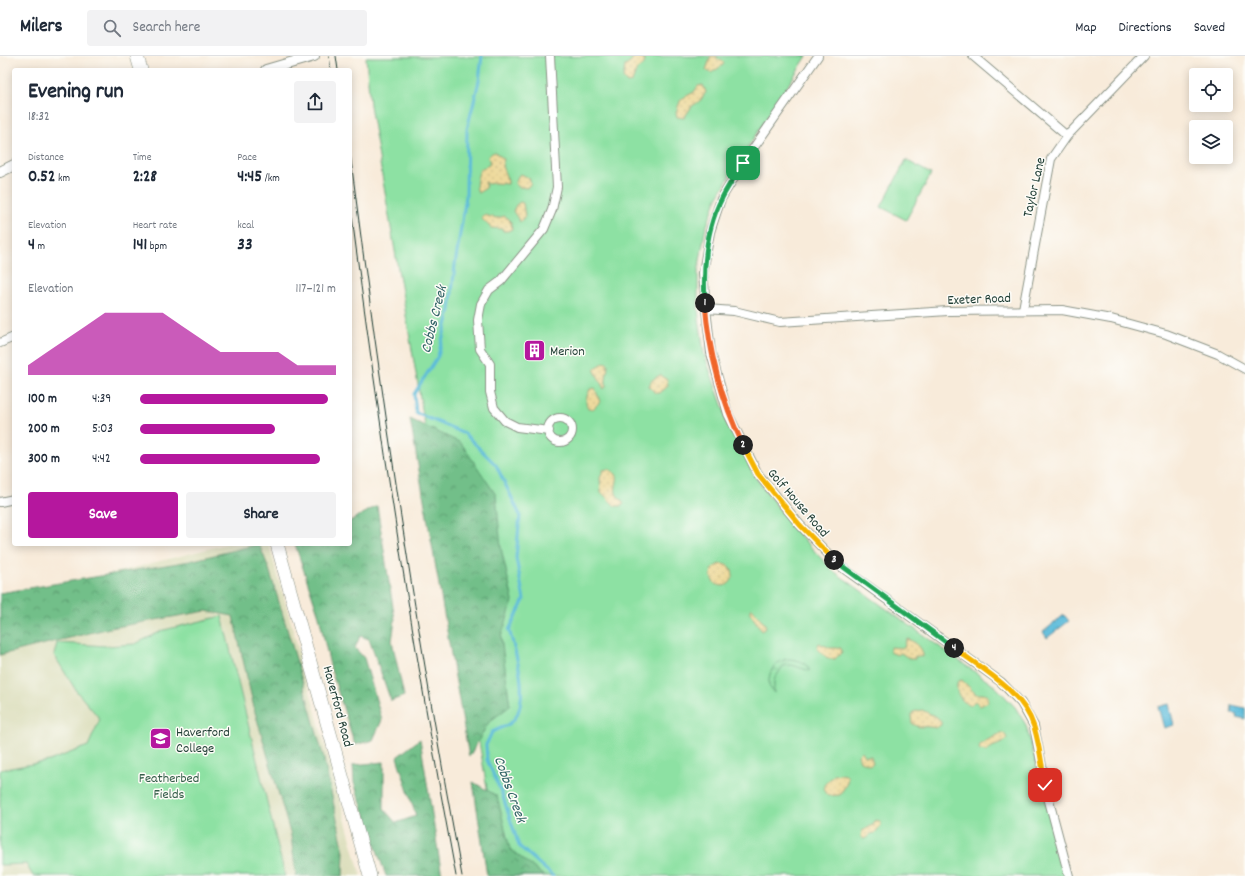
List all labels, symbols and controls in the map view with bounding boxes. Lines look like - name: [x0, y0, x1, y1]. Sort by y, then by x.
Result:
- search box: [87, 10, 367, 46]
- text: Milers: [20, 14, 63, 41]
- icon: search: [101, 17, 123, 39]
- text: Search here: [133, 17, 200, 39]
- text: Map: [1075, 18, 1097, 38]
- text: Directions: [1119, 18, 1172, 38]
- text: Saved: [1194, 18, 1225, 38]
- map controls: [1189, 68, 1233, 164]
- button: locate: [1189, 68, 1233, 112]
- text: Evening run: [28, 77, 124, 108]
- button: share: [294, 81, 336, 123]
- text: 18:32: [28, 108, 50, 127]
- button: layers: [1189, 120, 1233, 164]
- pin: [726, 146, 760, 180]
- text: Distance: [28, 150, 64, 166]
- text: Time: [133, 150, 151, 166]
- text: Pace: [237, 150, 257, 166]
- icon: arrive: [732, 152, 754, 174]
- street label: Taylor Lane: [1018, 156, 1052, 219]
- text: 0.52: [28, 166, 55, 190]
- text: 2:28: [133, 166, 157, 190]
- text: 4:45: [237, 166, 262, 190]
- text: km: [55, 171, 70, 187]
- text: /km: [262, 171, 280, 187]
- text: Elevation: [28, 218, 66, 234]
- text: Heart rate: [133, 218, 177, 234]
- text: kcal: [237, 218, 254, 234]
- text: 4: [28, 234, 35, 258]
- text: 141: [133, 234, 147, 258]
- text: 33: [237, 234, 252, 258]
- text: m: [35, 239, 45, 255]
- text: bpm: [147, 239, 167, 255]
- text: Elevation: [28, 280, 73, 299]
- text: 117–121 m: [296, 280, 336, 299]
- water label: Cobbs Creek: [416, 281, 454, 356]
- street label: Exeter Road: [947, 289, 1011, 311]
- pin: 1: [695, 293, 715, 313]
- text: 1: [704, 295, 706, 311]
- building icon: Merion: [521, 337, 547, 363]
- place label: Merion: [550, 342, 585, 362]
- text: 100 m: [28, 390, 57, 409]
- text: 4:39: [92, 390, 111, 409]
- text: 200 m: [28, 420, 60, 439]
- text: 5:03: [92, 420, 113, 439]
- pin: 2: [733, 435, 753, 455]
- text: 2: [741, 437, 745, 453]
- text: 300 m: [28, 450, 60, 469]
- text: 4:42: [92, 450, 111, 469]
- street label: Golf House Road: [762, 464, 833, 542]
- button: Save: [28, 492, 178, 538]
- button: Share: [186, 492, 336, 538]
- pin: 3: [824, 550, 844, 570]
- text: 3: [832, 552, 836, 568]
- pin: 4: [944, 638, 964, 658]
- text: 4: [952, 640, 956, 656]
- street label: Haverford Road: [317, 664, 357, 749]
- place label: Haverford College: [176, 723, 230, 759]
- school or university icon: Haverford College: [148, 726, 174, 752]
- water label: Cobbs Creek: [487, 753, 532, 828]
- pin: [1028, 768, 1062, 802]
- park label: Featherbed Fields: [139, 769, 199, 805]
- icon: check: [1034, 774, 1056, 796]

